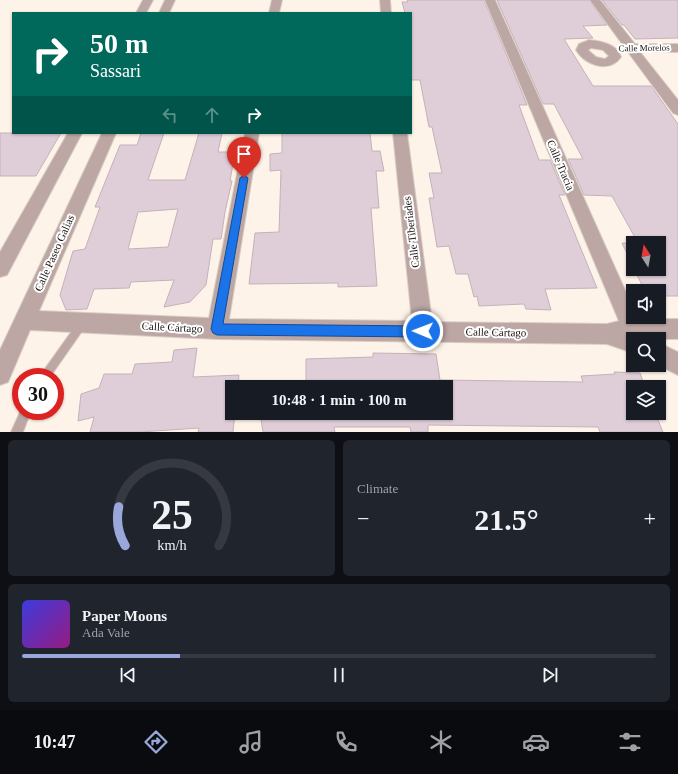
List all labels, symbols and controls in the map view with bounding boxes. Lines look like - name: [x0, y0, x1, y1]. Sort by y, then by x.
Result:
- icon: right: [24, 28, 76, 80]
- text: 50 m: [90, 28, 148, 59]
- street label: Calle Morelos: [618, 43, 670, 53]
- text: Sassari: [90, 61, 141, 81]
- icon: left: [159, 104, 181, 126]
- icon: ahead: [201, 104, 223, 126]
- icon: right: [243, 104, 265, 126]
- pin: [227, 137, 261, 178]
- street label: Calle Tracia: [545, 138, 577, 192]
- icon: arrive: [233, 143, 255, 165]
- street label: Calle Tiberiades: [401, 196, 421, 268]
- street label: Calle Paseo Galias: [32, 213, 76, 293]
- north arrow: [626, 236, 666, 276]
- map controls: [626, 236, 666, 420]
- button: sound: [626, 284, 666, 324]
- position arrow: [402, 310, 444, 352]
- street label: Calle Cártago: [141, 319, 203, 335]
- street label: Calle Cártago: [466, 325, 527, 339]
- button: search: [626, 332, 666, 372]
- speed limit sign: 30: [12, 368, 64, 420]
- button: layers: [626, 380, 666, 420]
- text: 10:48 · 1 min · 100 m: [272, 392, 407, 408]
- text: Climate: [357, 481, 398, 496]
- text: 25: [151, 492, 192, 538]
- text: 21.5°: [474, 503, 539, 536]
- text: −: [357, 506, 369, 531]
- text: +: [644, 506, 656, 531]
- text: km/h: [157, 537, 186, 553]
- text: Paper Moons: [82, 608, 167, 624]
- text: Ada Vale: [82, 625, 130, 640]
- icon: previous: [117, 664, 139, 686]
- icon: pause: [328, 664, 350, 686]
- icon: next: [539, 664, 561, 686]
- icon: directions: [142, 728, 170, 756]
- icon: music: [237, 728, 265, 756]
- icon: phone: [332, 728, 360, 756]
- icon: climate: [427, 728, 455, 756]
- icon: car: [522, 728, 550, 756]
- icon: filters: [616, 728, 644, 756]
- text: 10:47: [33, 732, 75, 752]

